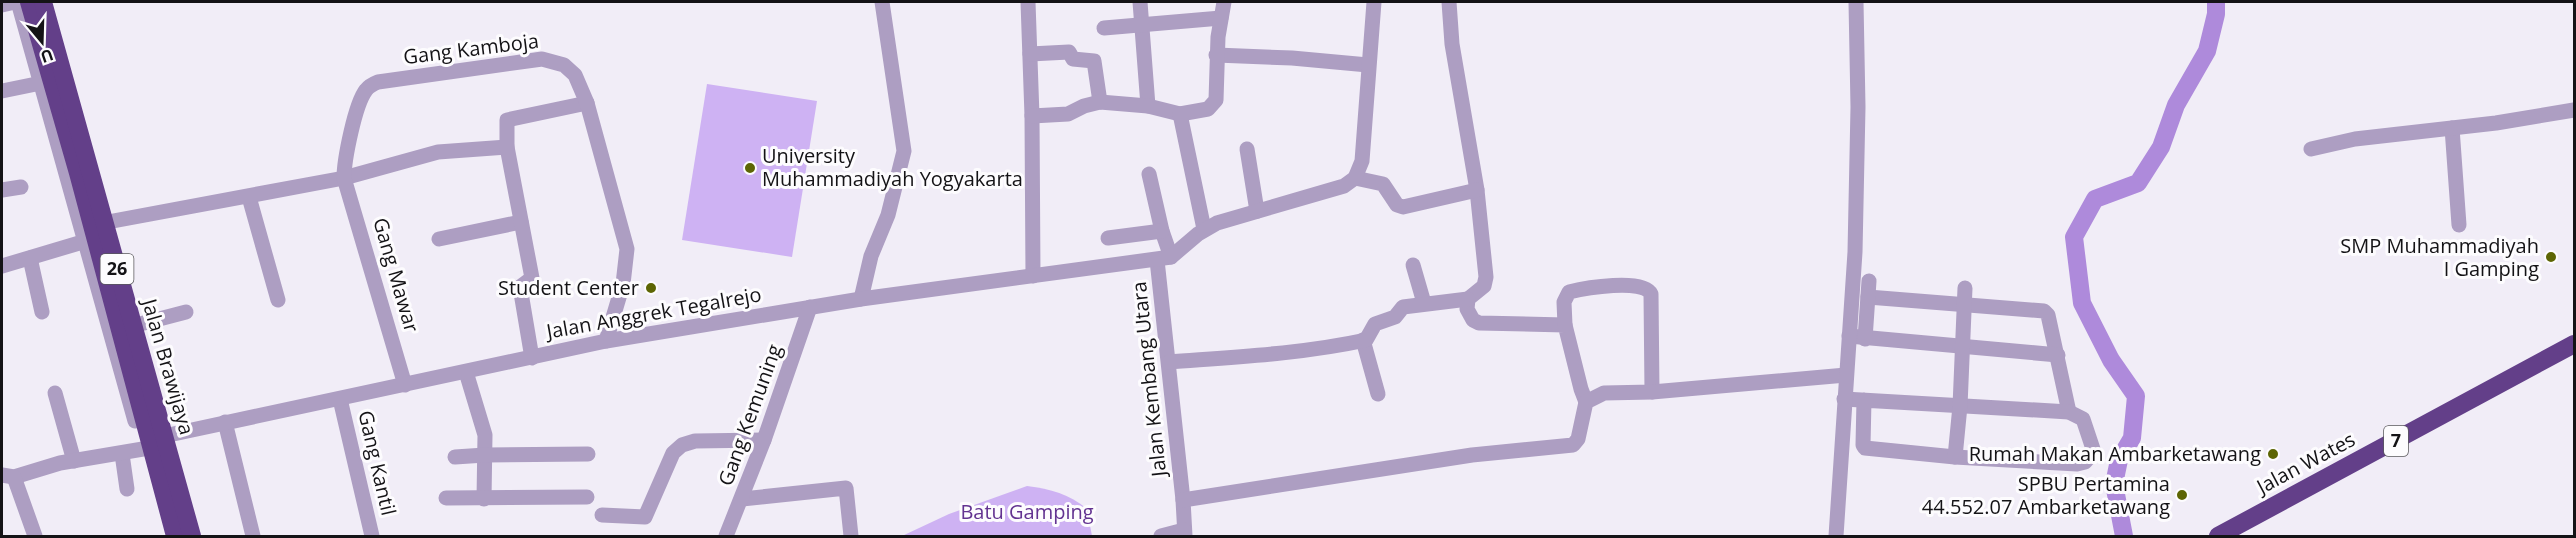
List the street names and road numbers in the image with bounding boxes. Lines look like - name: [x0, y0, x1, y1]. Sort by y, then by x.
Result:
- street label: Gang Kamboja: [402, 27, 540, 70]
- street label: Gang Mawar: [367, 214, 426, 335]
- road number: 26: [100, 254, 134, 284]
- street label: Jalan Anggrek Tegalrejo: [542, 280, 763, 345]
- street label: Jalan Kembang Utara: [1125, 280, 1172, 480]
- street label: Jalan Brawijaya: [136, 294, 201, 438]
- street label: Gang Kemuning: [711, 340, 788, 489]
- street label: Gang Kantil: [352, 408, 403, 518]
- street label: Jalan Wates: [2250, 425, 2360, 501]
- road number: 7: [2384, 426, 2408, 456]

